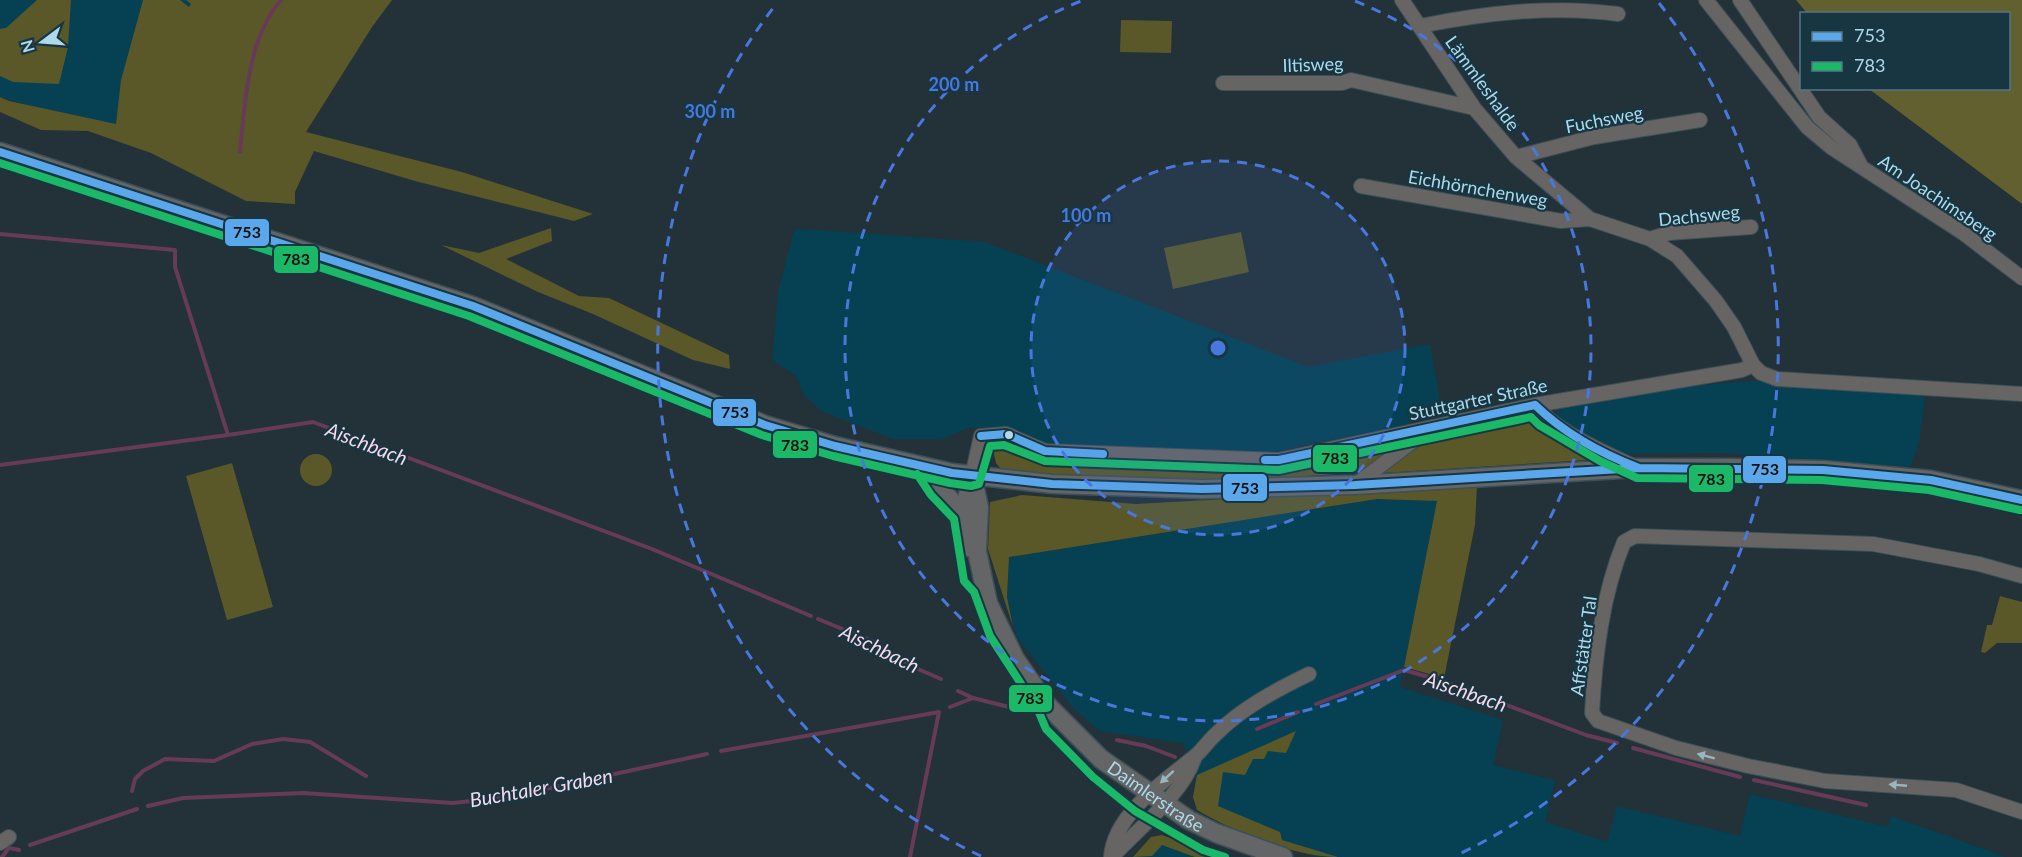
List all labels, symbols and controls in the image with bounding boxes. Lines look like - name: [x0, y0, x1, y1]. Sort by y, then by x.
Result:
- north arrow: [12, 12, 72, 72]
- legend: [1800, 12, 2010, 90]
- text: 753: [1854, 24, 1885, 46]
- street label: Lämmleshalde: [1441, 31, 1525, 135]
- text: N: [16, 38, 38, 55]
- street label: Iltisweg: [1282, 52, 1344, 76]
- text: 783: [1854, 54, 1885, 76]
- text: 200 m: [929, 73, 979, 95]
- text: 300 m: [685, 100, 735, 122]
- street label: Fuchsweg: [1563, 101, 1645, 137]
- street label: Am Joachimsberg: [1875, 149, 2001, 245]
- street label: Eichhörnchenweg: [1407, 165, 1549, 211]
- street label: Dachsweg: [1657, 200, 1741, 230]
- text: 100 m: [1061, 204, 1111, 226]
- line badge: 753: [224, 218, 270, 247]
- text: 753: [233, 222, 261, 241]
- line badge: 783: [273, 245, 319, 274]
- text: 783: [282, 249, 310, 268]
- centre of rings: [1208, 338, 1228, 358]
- street label: Stuttgarter Straße: [1407, 374, 1549, 424]
- line badge: 753: [712, 398, 757, 427]
- text: 753: [721, 402, 749, 421]
- water label: Aischbach: [322, 416, 411, 470]
- unlabelled marker: [1003, 429, 1015, 441]
- line badge: 783: [772, 430, 818, 459]
- text: 783: [781, 435, 809, 454]
- line badge: 783: [1312, 444, 1358, 473]
- text: 783: [1321, 448, 1349, 467]
- line badge: 753: [1742, 455, 1787, 484]
- text: 753: [1751, 459, 1779, 478]
- line badge: 783: [1688, 464, 1734, 493]
- text: 783: [1697, 469, 1725, 488]
- line badge: 753: [1222, 473, 1268, 502]
- text: 753: [1231, 478, 1259, 497]
- street label: Affstätter Tal: [1565, 595, 1601, 697]
- water label: Aischbach: [835, 618, 924, 677]
- water label: Aischbach: [1421, 665, 1510, 716]
- line badge: 783: [1008, 684, 1053, 713]
- text: 783: [1016, 688, 1044, 707]
- one-way arrow: [1697, 751, 1715, 760]
- street label: Daimlerstraße: [1104, 756, 1207, 836]
- water label: Buchtaler Graben: [468, 763, 614, 811]
- one-way arrow: [1159, 770, 1174, 784]
- one-way arrow: [1889, 780, 1908, 790]

